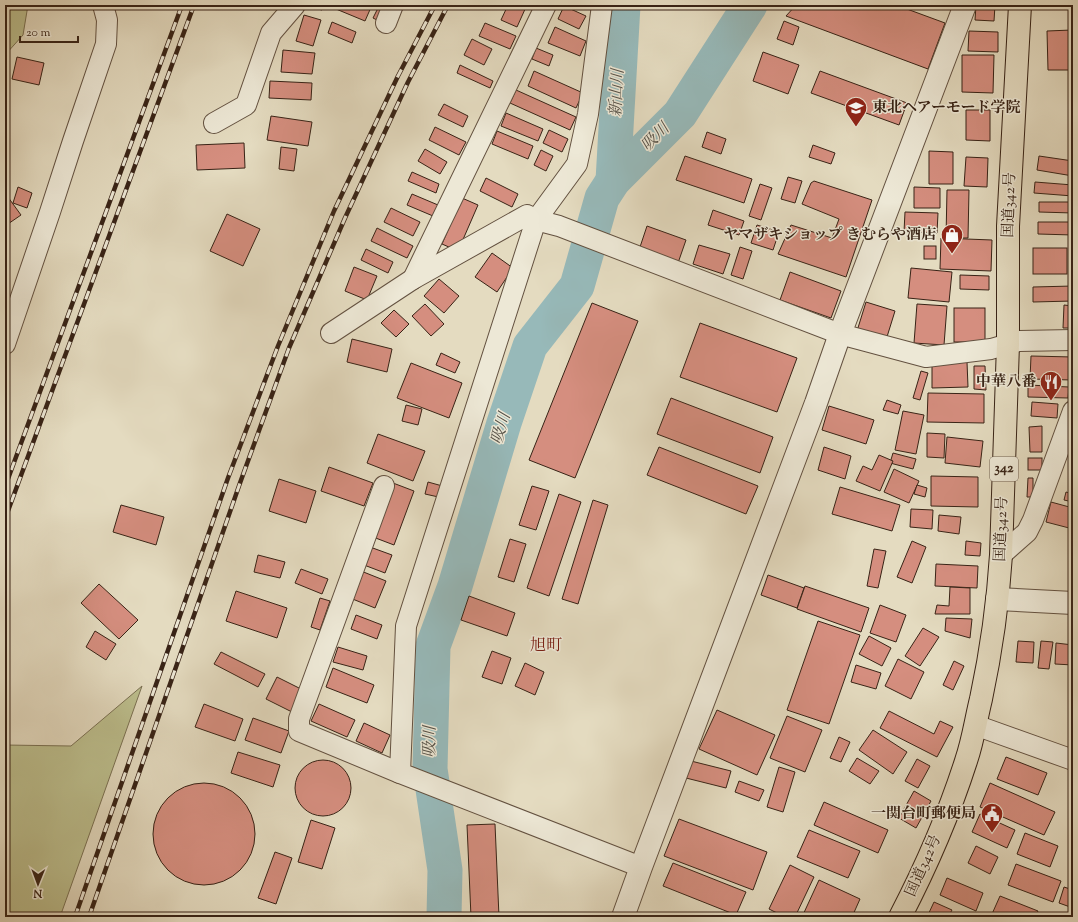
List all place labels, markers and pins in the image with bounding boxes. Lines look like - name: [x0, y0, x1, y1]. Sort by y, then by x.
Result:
- school or university icon: 東北ヘアーモード学院: [843, 95, 869, 128]
- place label: 東北ヘアーモード学院: [872, 98, 1021, 119]
- shop icon: ヤマザキショップ きむらや酒店: [939, 222, 965, 255]
- place label: ヤマザキショップ きむらや酒店: [723, 225, 936, 246]
- restaurant icon: 中華八番: [1038, 369, 1064, 402]
- place label: 中華八番: [976, 372, 1037, 393]
- public building icon: 一関台町郵便局: [979, 801, 1005, 834]
- place label: 一関台町郵便局: [871, 804, 976, 825]

